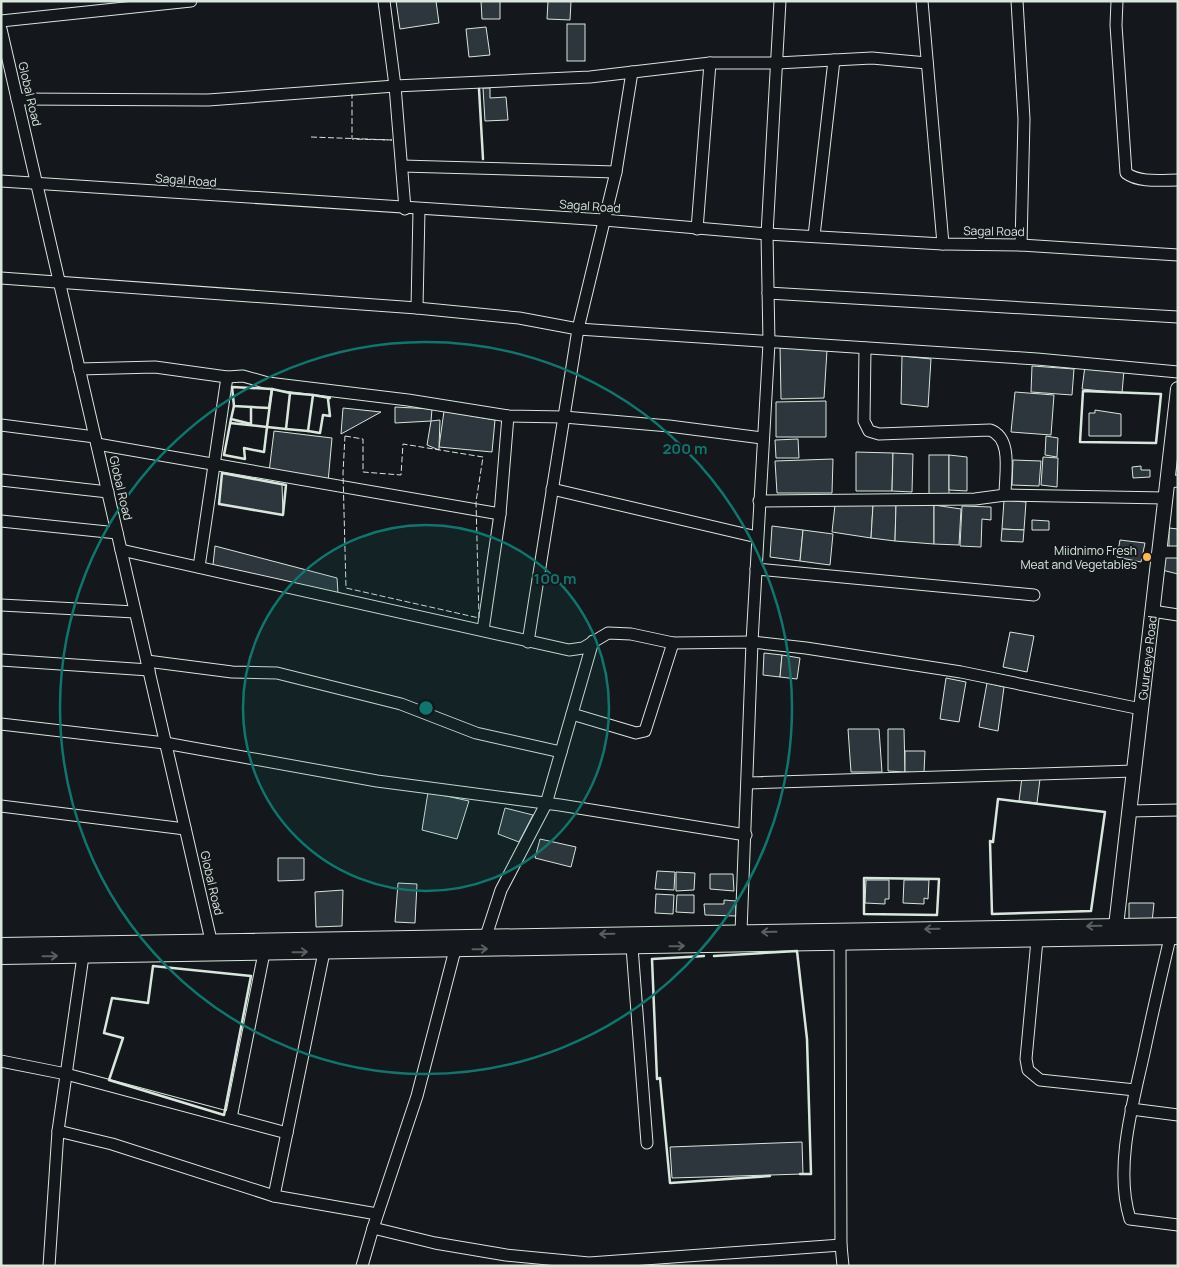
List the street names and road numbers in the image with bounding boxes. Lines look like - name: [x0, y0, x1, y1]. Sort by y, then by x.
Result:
- street label: Global Road: [14, 60, 46, 128]
- street label: Sagal Road: [155, 169, 217, 191]
- street label: Sagal Road: [559, 195, 621, 217]
- street label: Sagal Road: [963, 222, 1025, 240]
- street label: Global Road: [105, 454, 137, 522]
- street label: Guureeye Road: [1134, 615, 1160, 701]
- street label: Global Road: [196, 849, 228, 917]

